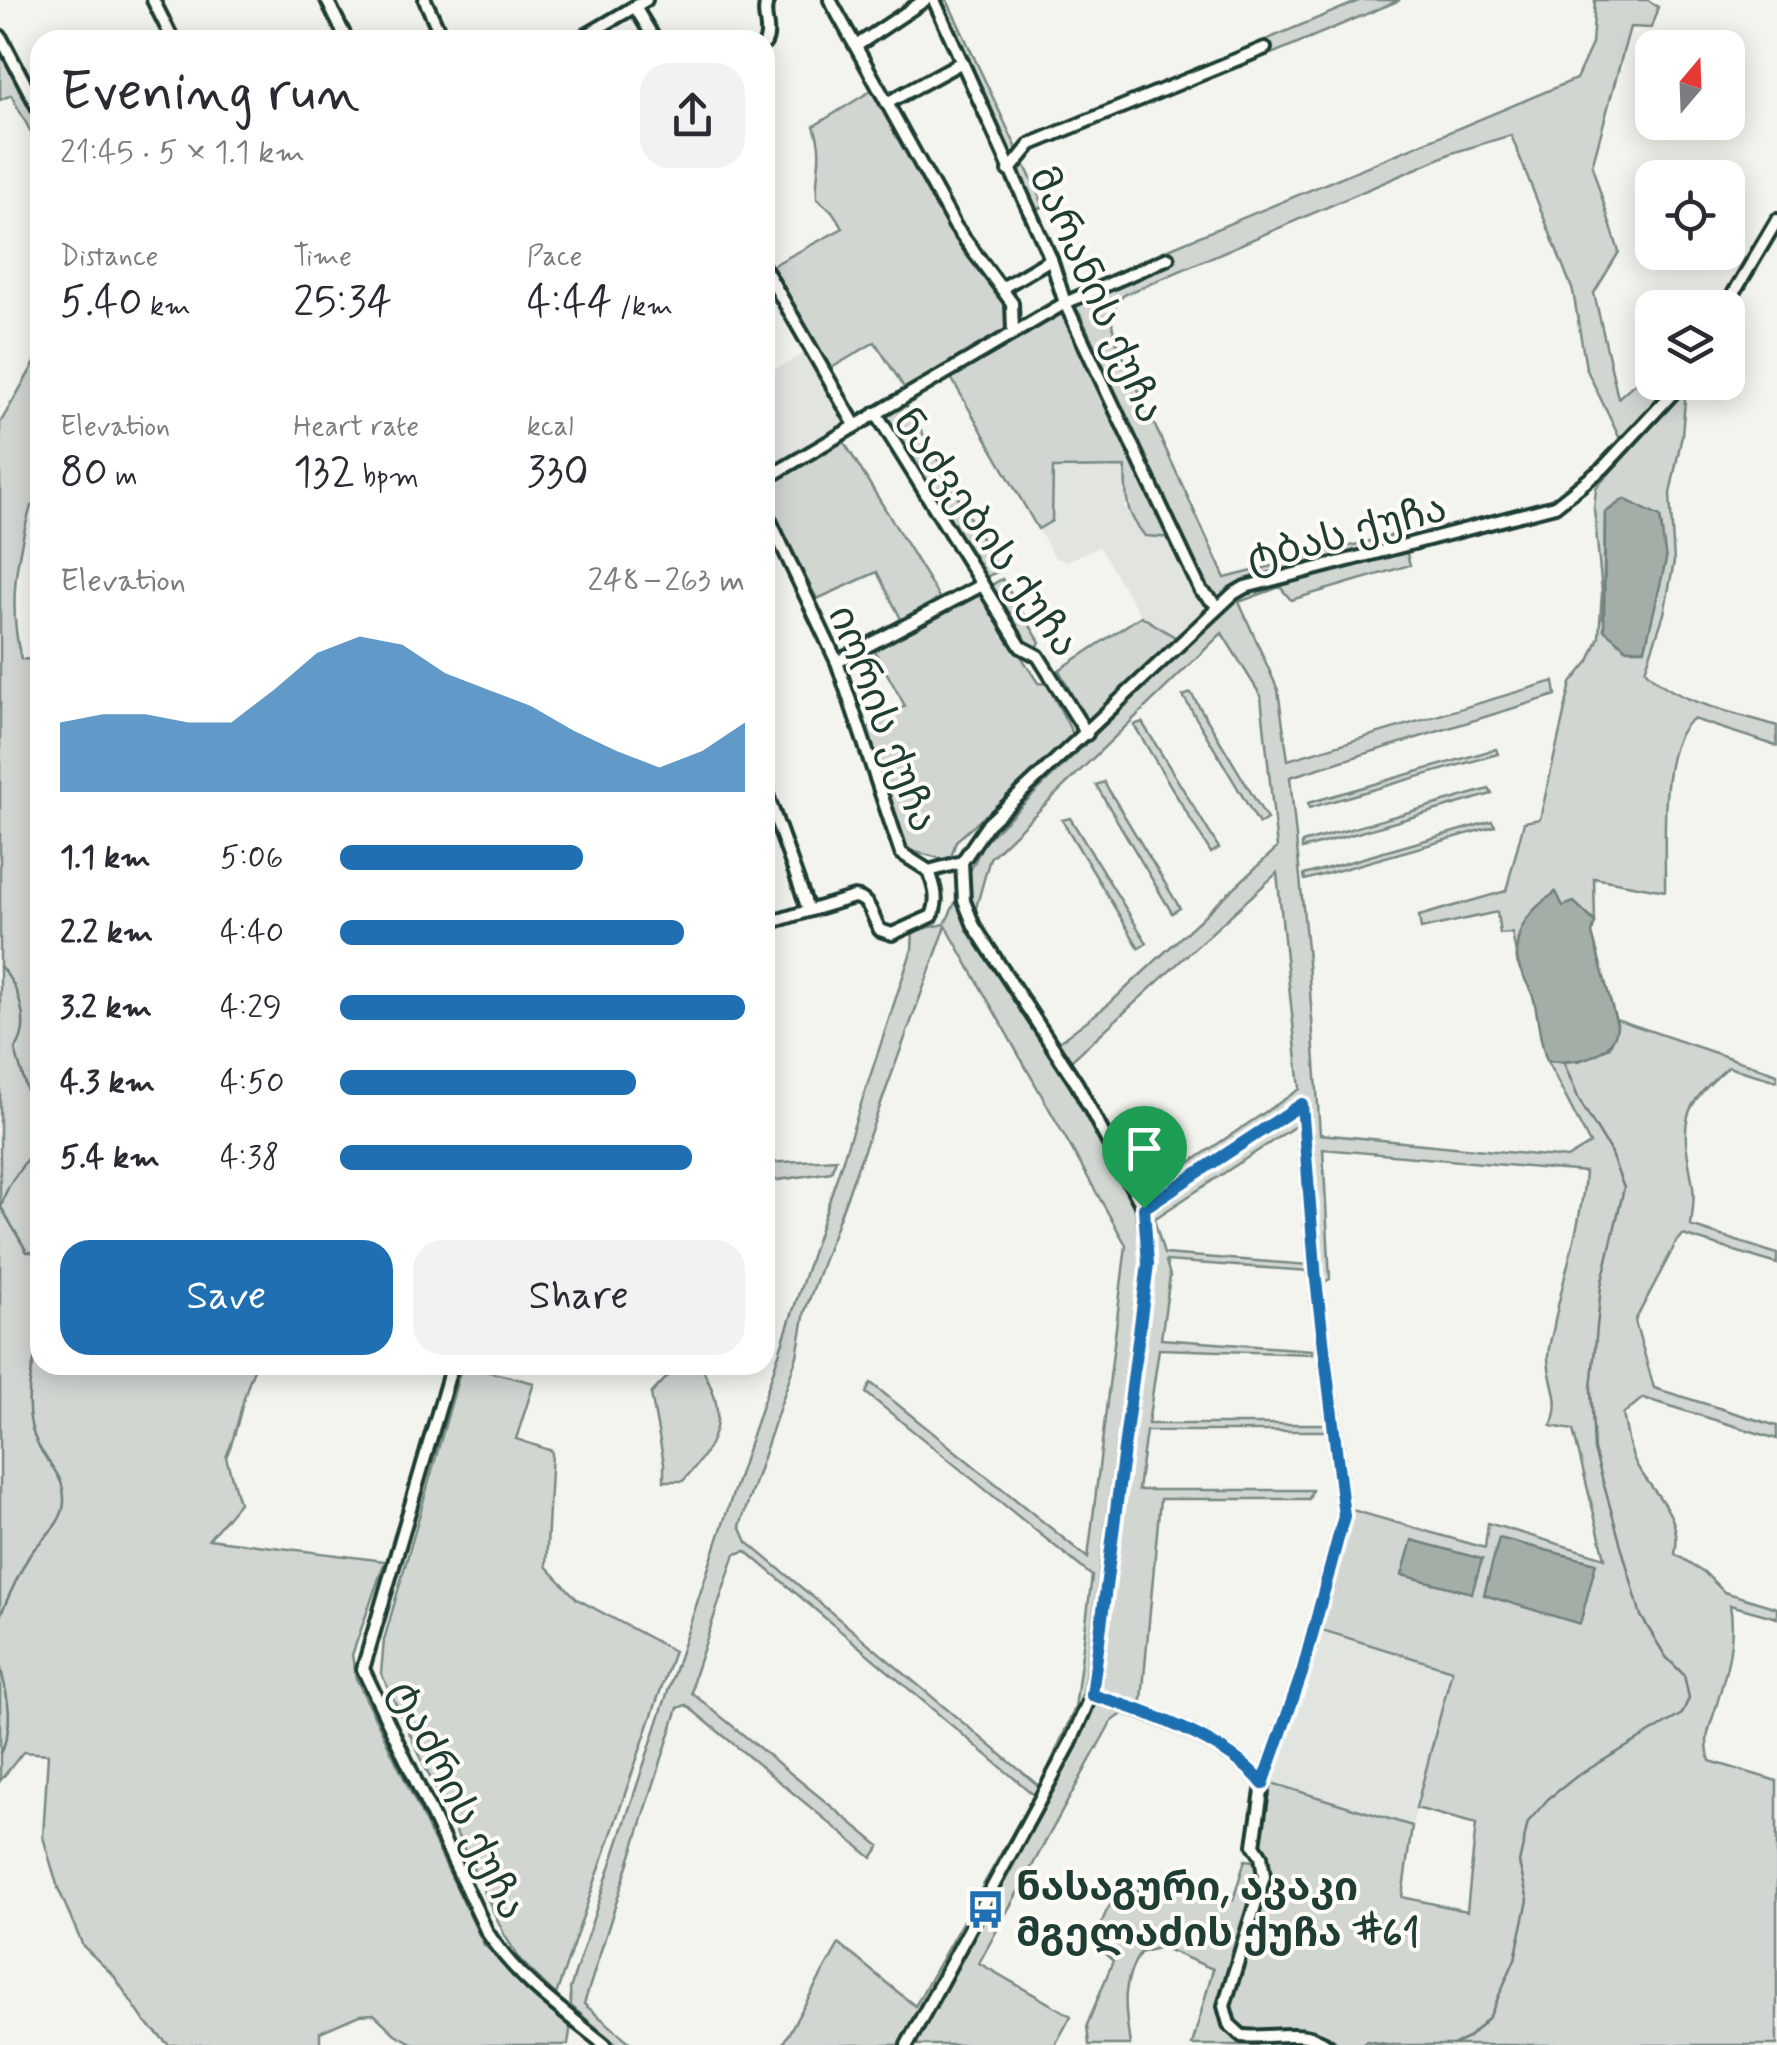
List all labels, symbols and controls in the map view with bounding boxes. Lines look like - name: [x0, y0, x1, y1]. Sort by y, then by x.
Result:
- north arrow: [1635, 30, 1745, 140]
- map controls: [1635, 30, 1745, 400]
- text: Evening run: [60, 58, 360, 130]
- button: share: [640, 63, 745, 168]
- text: 21:45 · 5 × 1.1 km: [60, 132, 305, 174]
- street label: მარანის ქუჩა: [1015, 159, 1175, 432]
- button: locate: [1635, 160, 1745, 270]
- text: Distance: [60, 239, 158, 276]
- text: Time: [293, 239, 352, 276]
- text: Pace: [527, 239, 582, 276]
- text: 5.40: [60, 276, 142, 331]
- text: 25:34: [293, 276, 392, 331]
- text: 4:44: [527, 276, 612, 331]
- text: km: [142, 289, 191, 326]
- text: /km: [612, 289, 673, 326]
- button: layers: [1635, 290, 1745, 400]
- street label: ნაძვების ქუჩა: [880, 399, 1090, 668]
- text: Elevation: [60, 409, 170, 446]
- text: Heart rate: [293, 409, 419, 446]
- text: kcal: [527, 409, 574, 446]
- text: 80: [60, 446, 108, 501]
- text: 132: [293, 446, 355, 501]
- text: 330: [527, 446, 589, 501]
- text: m: [108, 459, 138, 496]
- text: bpm: [355, 459, 419, 496]
- street label: ტბას ქუჩა: [1241, 483, 1453, 587]
- text: Elevation: [60, 560, 186, 602]
- text: 248–263 m: [587, 560, 745, 602]
- street label: იორის ქუჩა: [814, 598, 948, 840]
- text: 1.1 km: [60, 837, 151, 879]
- text: 5:06: [220, 837, 283, 879]
- text: 2.2 km: [60, 912, 153, 954]
- text: 4:40: [220, 912, 284, 954]
- text: 3.2 km: [60, 987, 152, 1029]
- text: 4:29: [220, 987, 282, 1029]
- text: 4.3 km: [60, 1062, 155, 1104]
- text: 4:50: [220, 1062, 285, 1104]
- pin: [1102, 1106, 1187, 1209]
- icon: arrive: [1117, 1121, 1172, 1176]
- text: 5.4 km: [60, 1137, 160, 1179]
- text: 4:38: [220, 1137, 279, 1179]
- button: Save: [60, 1240, 393, 1355]
- button: Share: [413, 1240, 745, 1355]
- street label: ტაძრის ქუჩა: [376, 1672, 537, 1929]
- place label: ნასაგური, აკაკი მგელაძის ქუჩა #61: [1016, 1863, 1420, 1961]
- bus stop icon: ნასაგური, აკაკი მგელაძის ქუჩა #61: [965, 1888, 1007, 1930]

